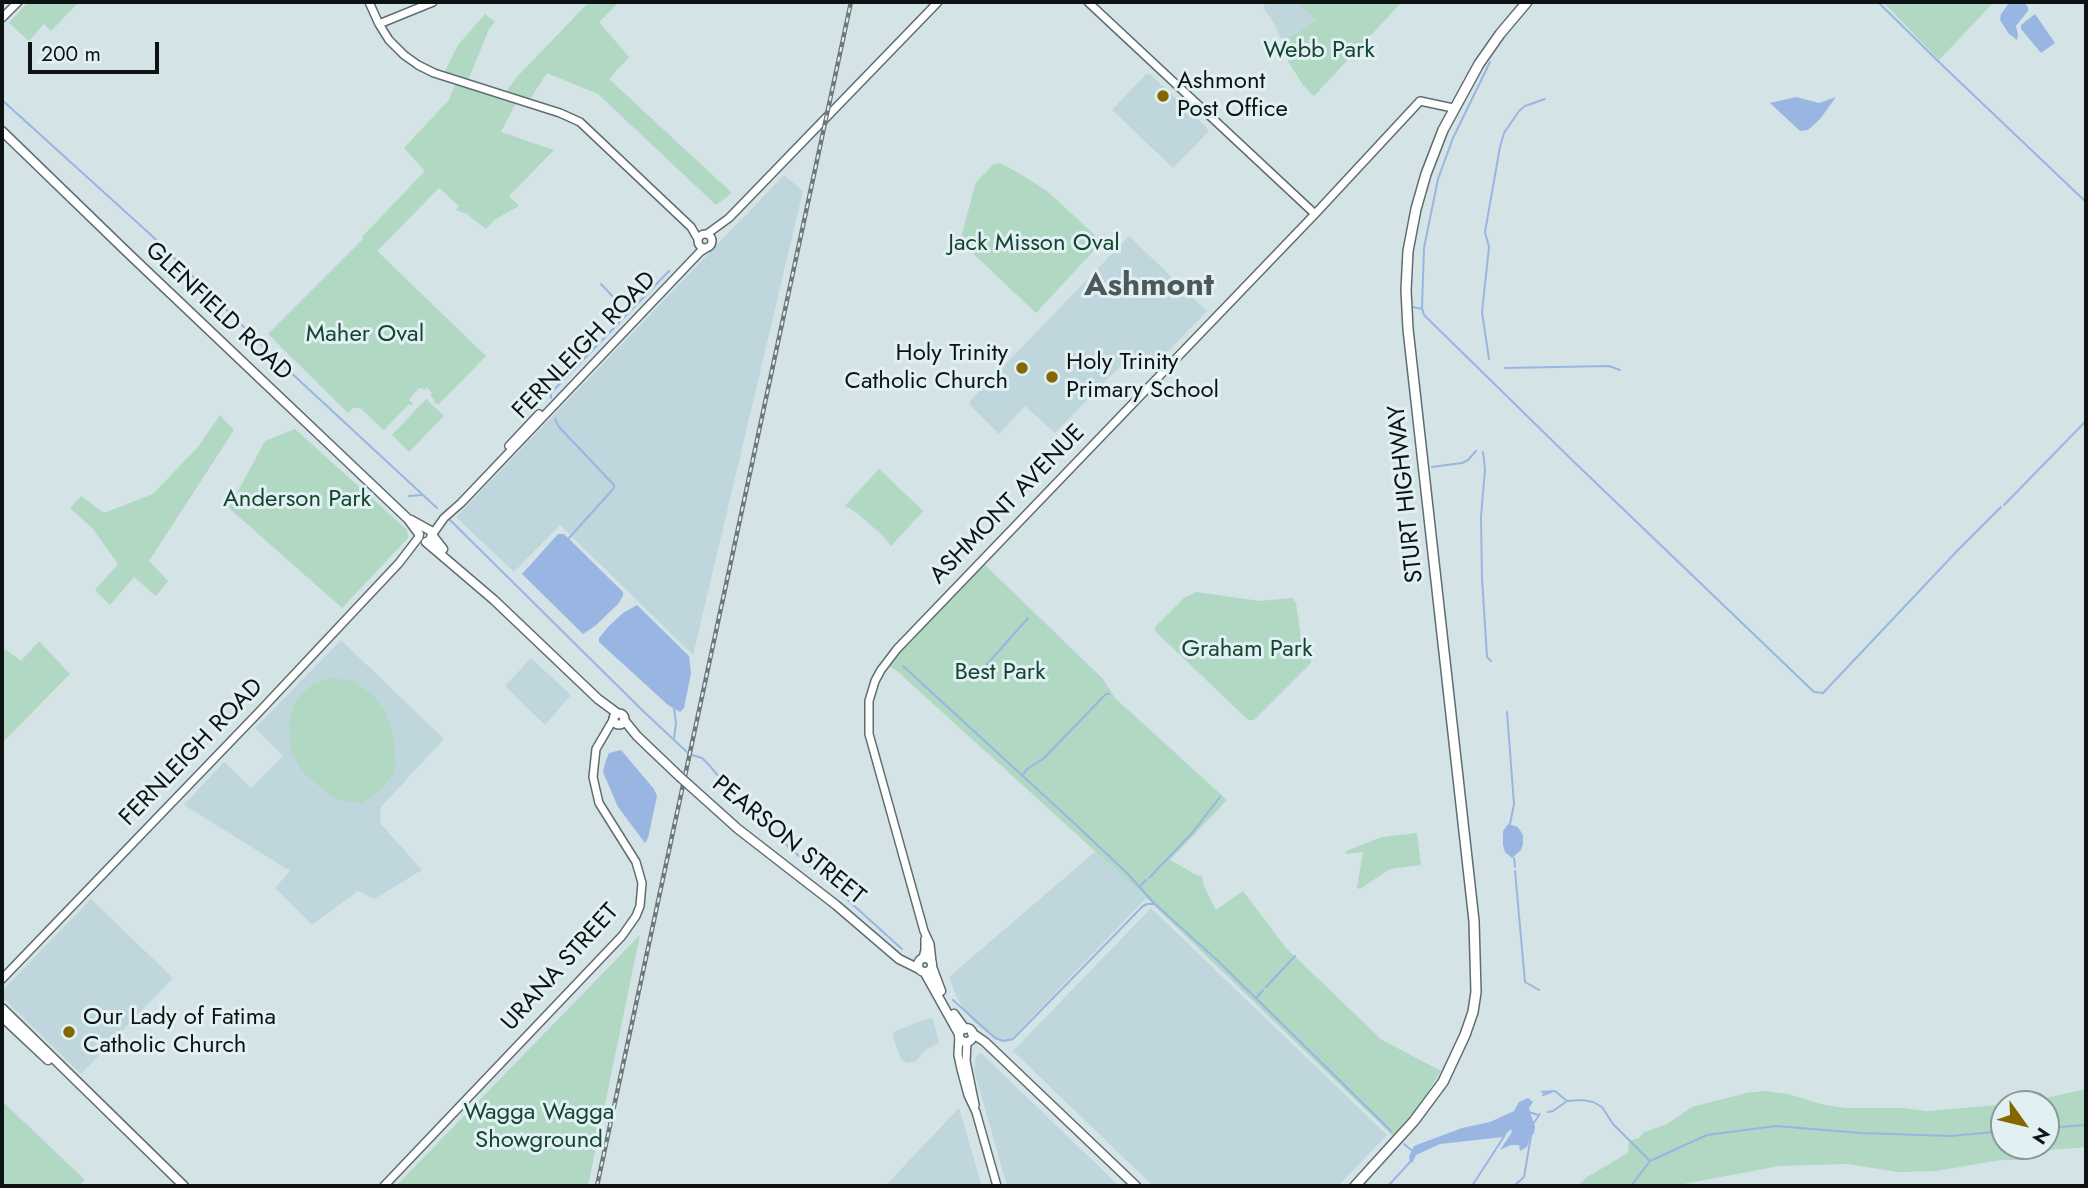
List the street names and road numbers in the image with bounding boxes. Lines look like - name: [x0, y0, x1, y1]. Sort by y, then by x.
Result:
- street label: GLENFIELD ROAD: [139, 237, 297, 387]
- street label: FERNLEIGH ROAD: [507, 266, 663, 426]
- street label: STURT HIGHWAY: [1383, 404, 1431, 584]
- street label: ASHMONT AVENUE: [924, 419, 1092, 591]
- street label: FERNLEIGH ROAD: [114, 673, 270, 833]
- street label: PEARSON STREET: [706, 770, 870, 912]
- street label: URANA STREET: [496, 898, 626, 1038]

